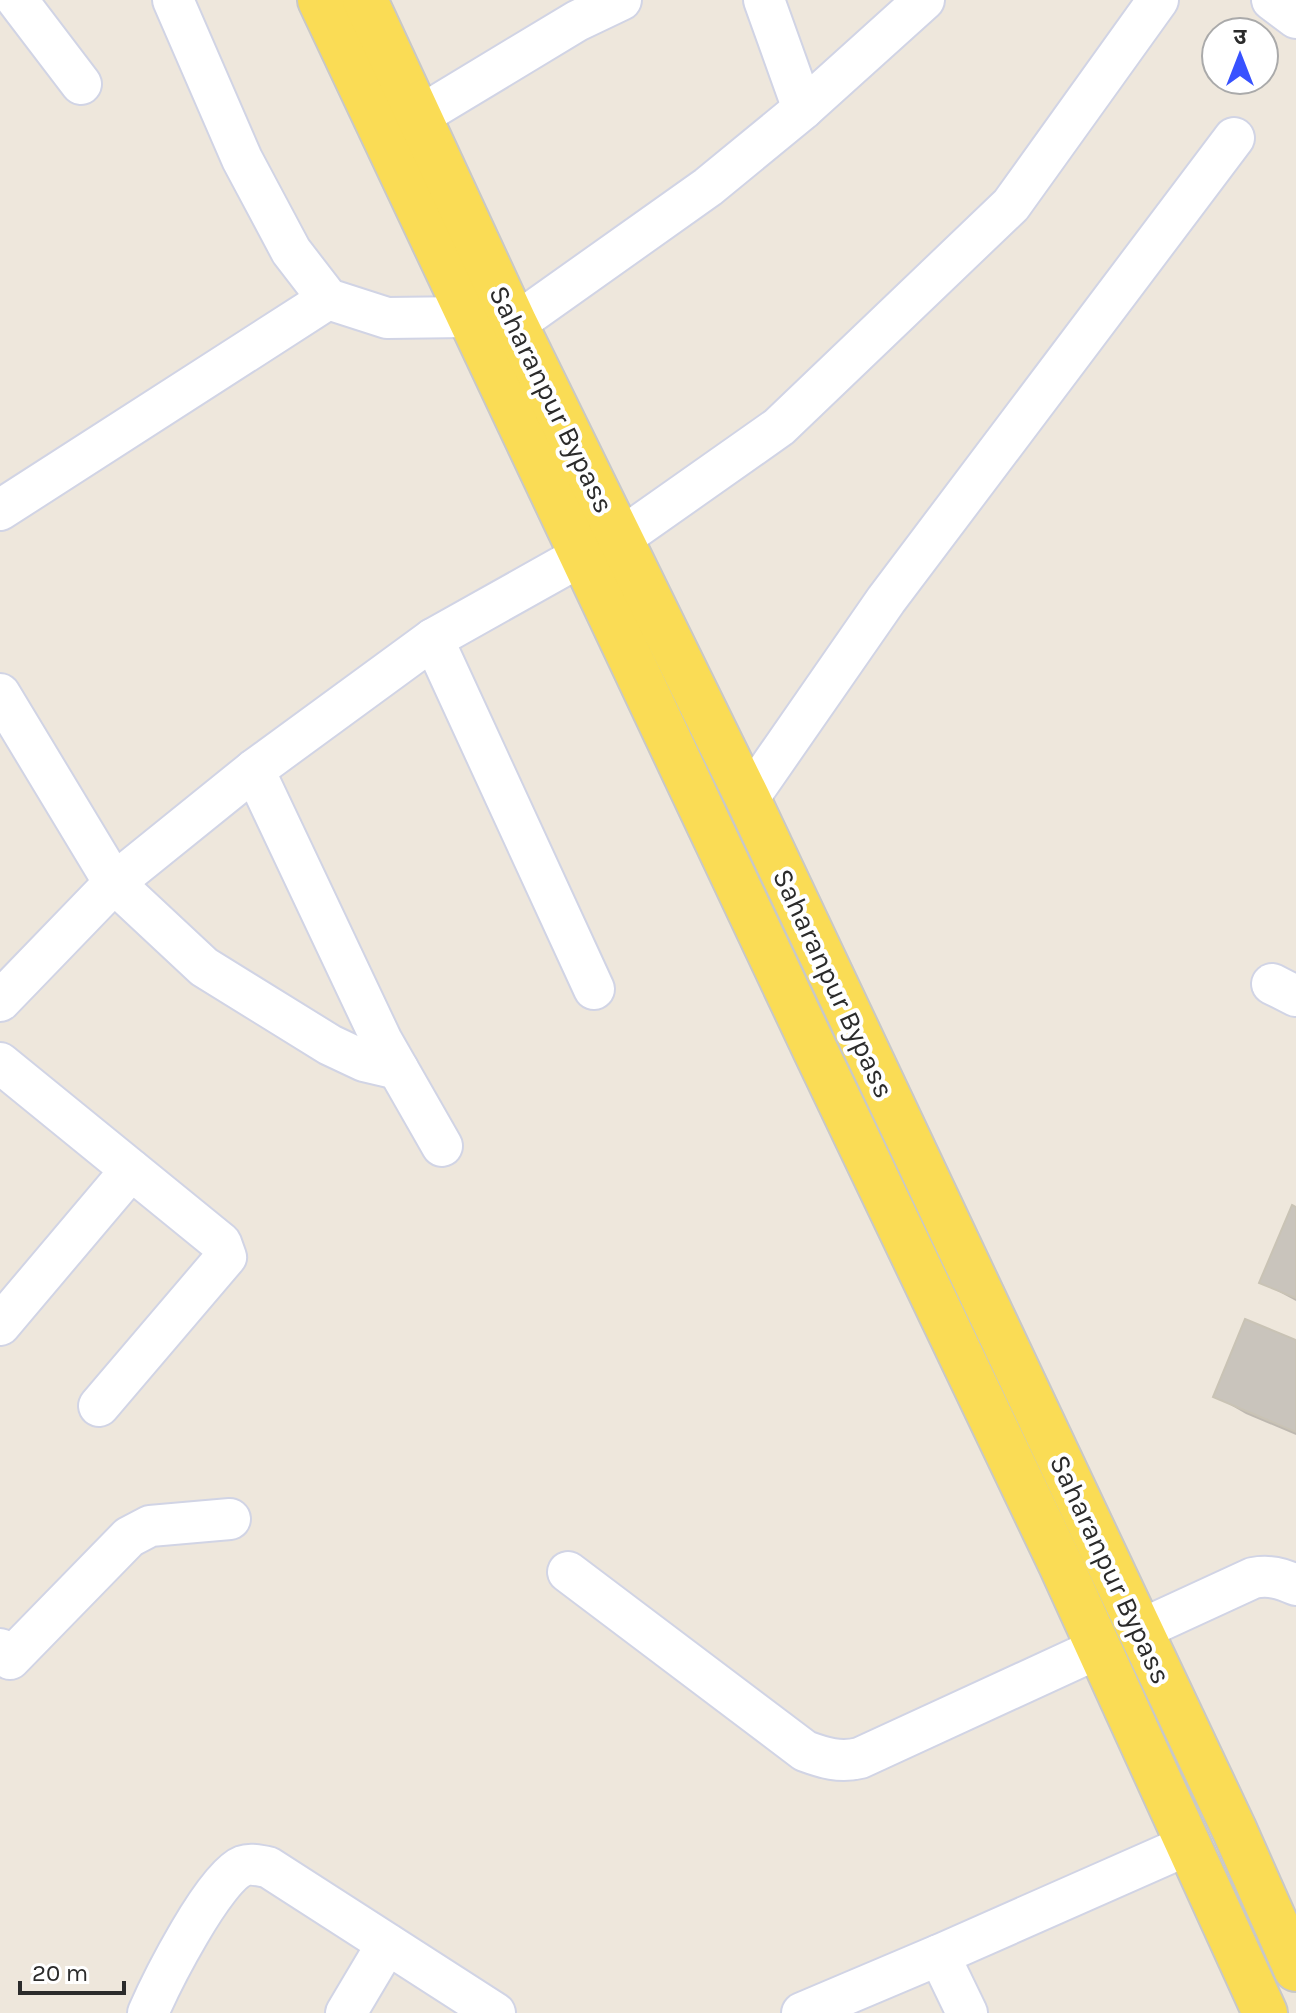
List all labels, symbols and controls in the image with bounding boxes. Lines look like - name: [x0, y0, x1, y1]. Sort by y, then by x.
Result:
- north arrow: [1200, 16, 1280, 96]
- text: उ: [1234, 24, 1248, 50]
- street label: Saharanpur Bypass: [482, 280, 621, 518]
- street label: Saharanpur Bypass: [766, 863, 901, 1103]
- street label: Saharanpur Bypass: [1043, 1449, 1178, 1689]
- scale bar: [20, 1945, 124, 1995]
- text: 20 m: [32, 1959, 88, 1987]

